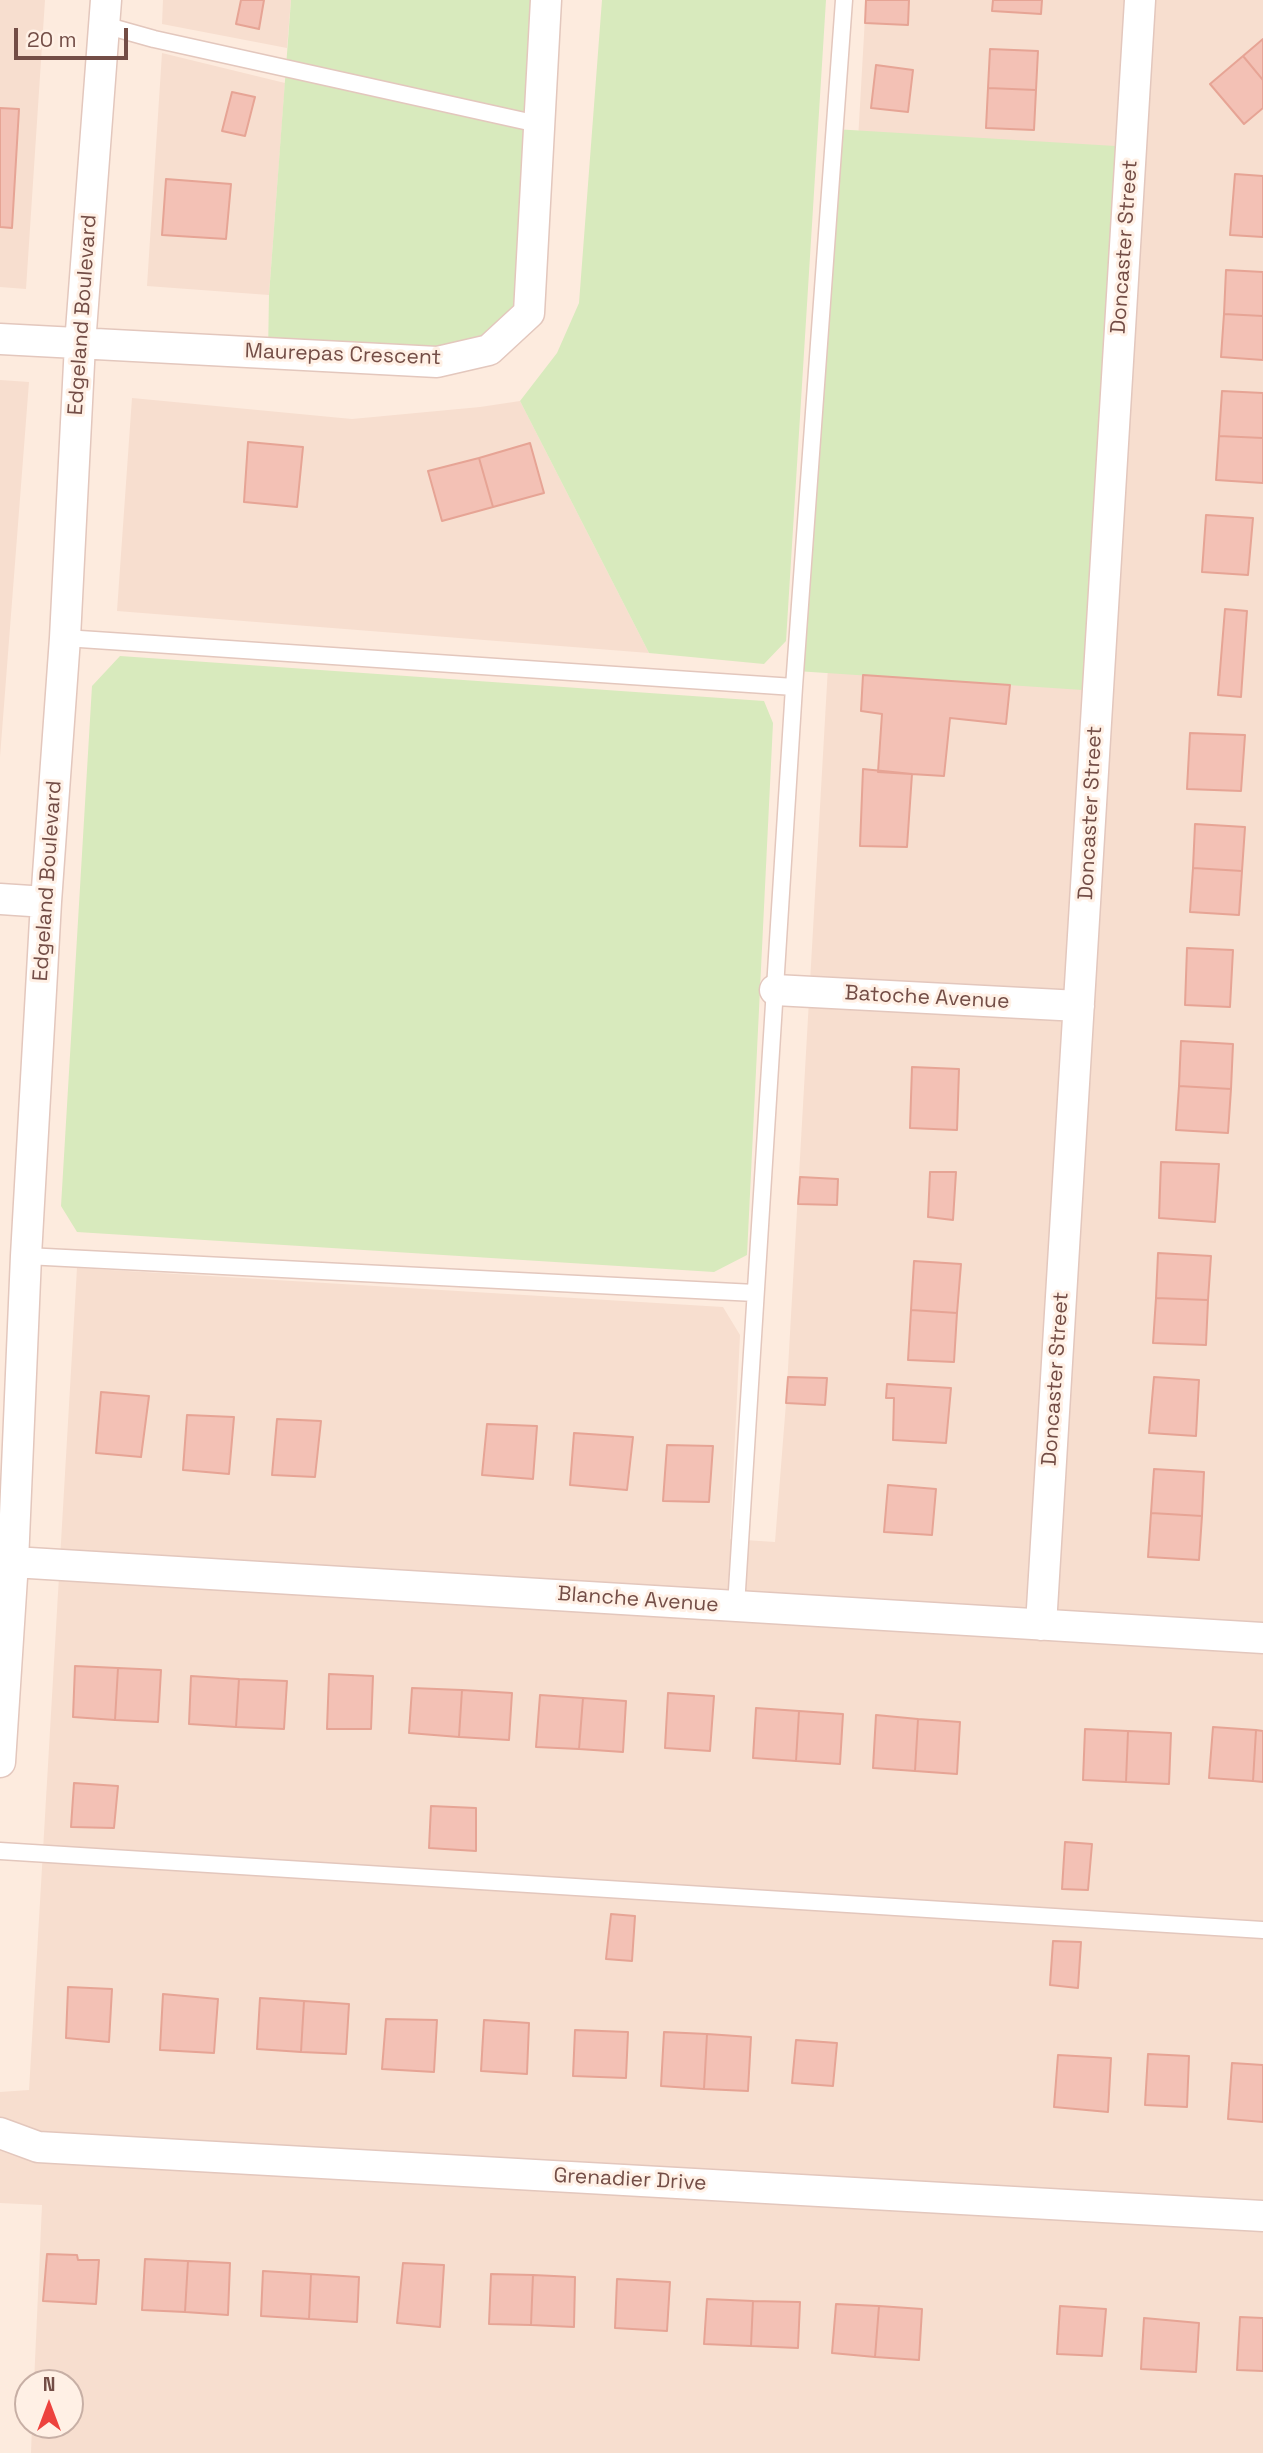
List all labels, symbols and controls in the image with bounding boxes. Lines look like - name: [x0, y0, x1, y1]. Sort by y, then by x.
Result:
- scale bar: [18, 14, 131, 58]
- text: 20 m: [27, 26, 77, 53]
- street label: Doncaster Street: [1106, 159, 1144, 335]
- street label: Edgeland Boulevard: [63, 214, 103, 416]
- street label: Maurepas Crescent: [244, 339, 442, 371]
- street label: Doncaster Street: [1074, 725, 1108, 901]
- street label: Edgeland Boulevard: [28, 780, 68, 982]
- street label: Batoche Avenue: [844, 981, 1010, 1015]
- street label: Doncaster Street: [1037, 1291, 1075, 1467]
- street label: Blanche Avenue: [557, 1582, 719, 1618]
- street label: Grenadier Drive: [553, 2163, 707, 2197]
- north arrow: [14, 2369, 84, 2439]
- text: N: [43, 2372, 55, 2397]

